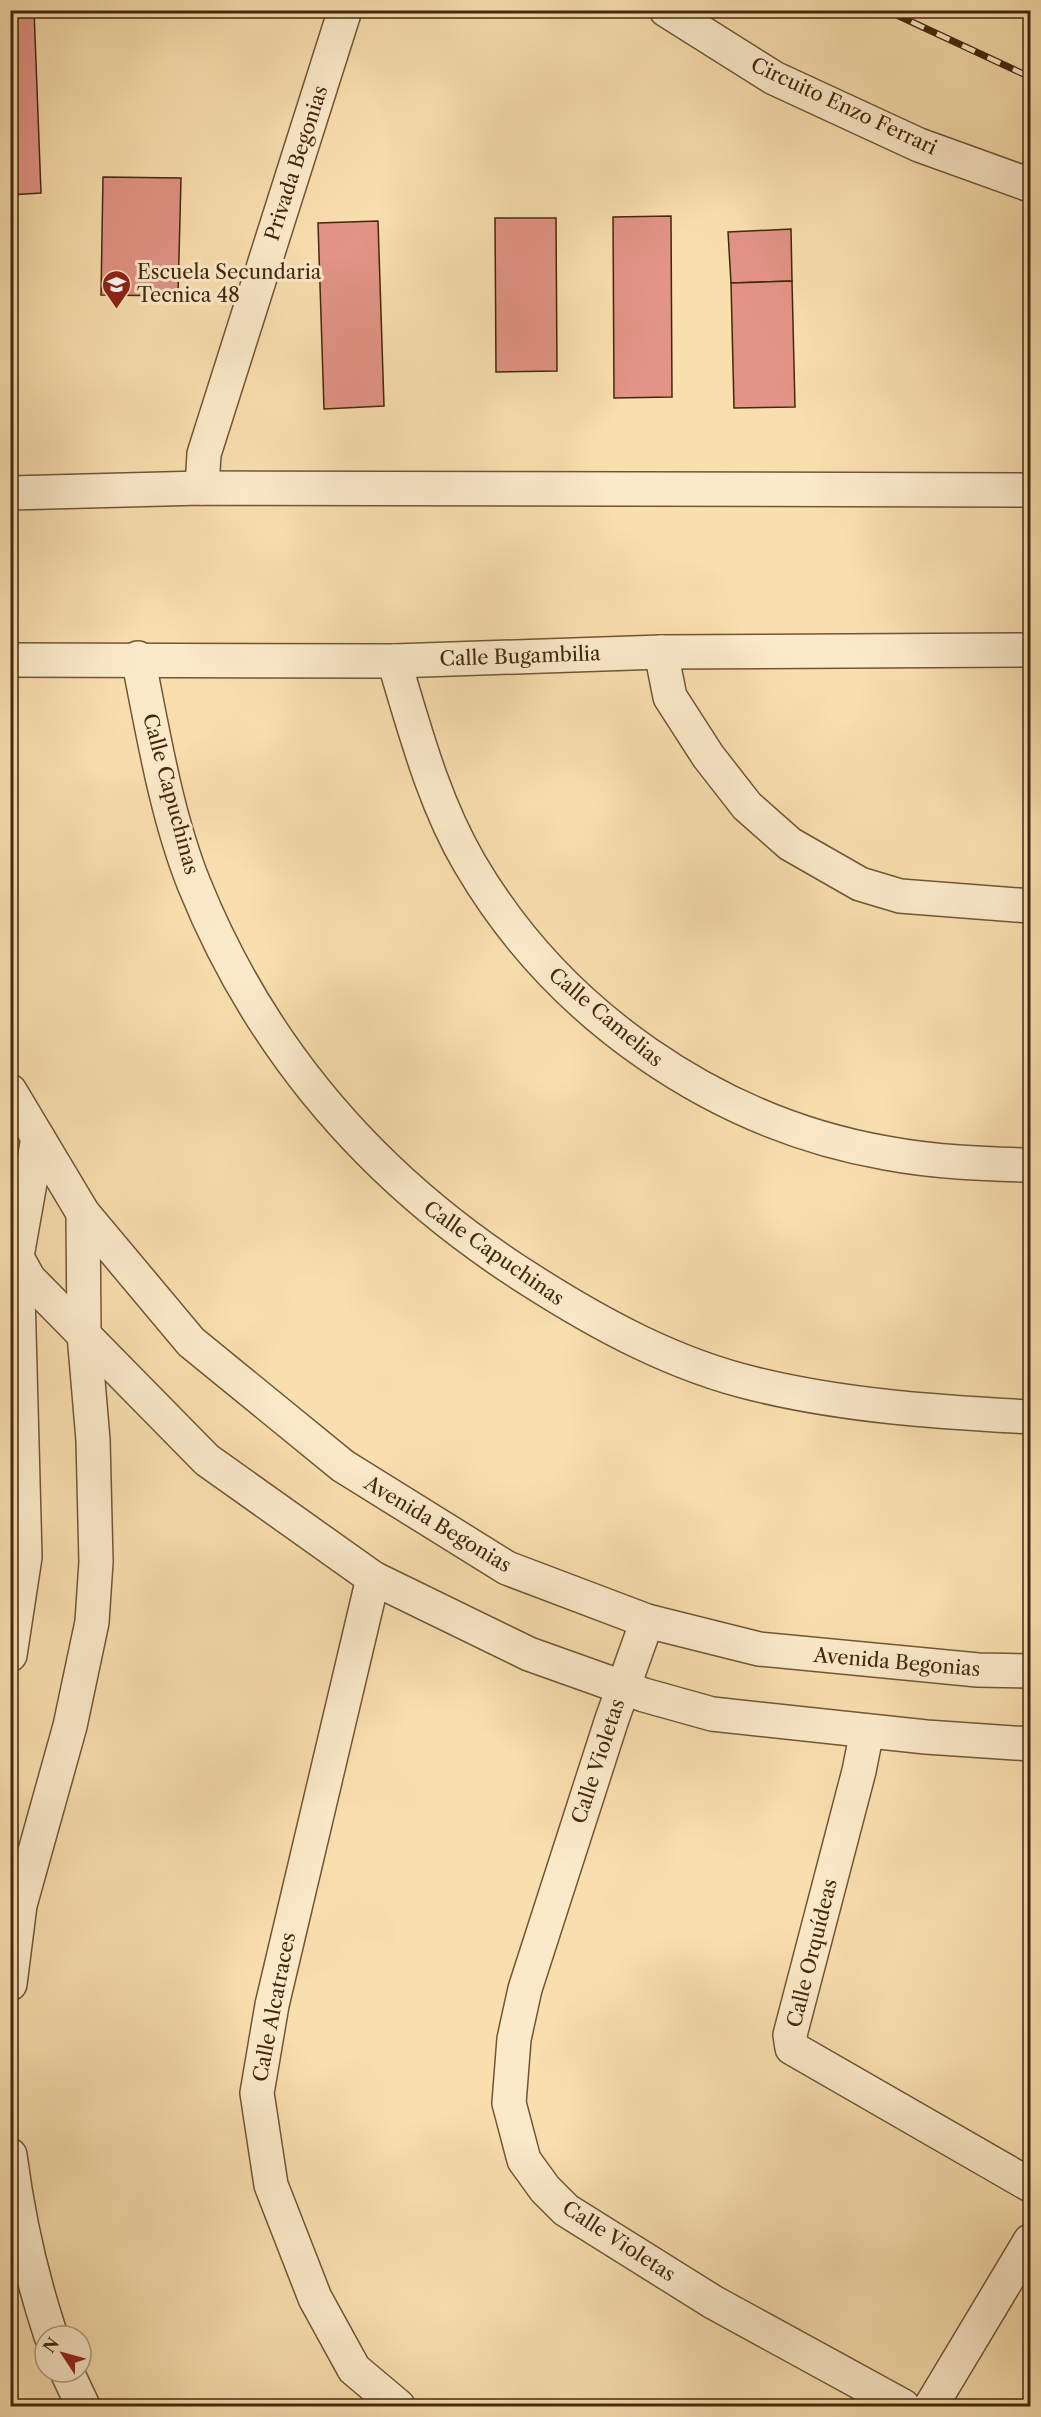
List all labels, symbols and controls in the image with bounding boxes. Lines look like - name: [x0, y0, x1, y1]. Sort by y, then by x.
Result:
- street label: Circuito Enzo Ferrari: [747, 52, 941, 160]
- street label: Privada Begonias: [260, 82, 332, 244]
- place label: Escuela Secundaria Tecnica 48: [137, 260, 322, 307]
- school or university icon: Escuela Secundaria Tecnica 48: [100, 268, 132, 310]
- street label: Calle Bugambilia: [439, 641, 601, 671]
- street label: Calle Capuchinas: [138, 711, 204, 877]
- street label: Calle Camelias: [544, 962, 668, 1072]
- street label: Calle Capuchinas: [419, 1196, 569, 1310]
- street label: Avenida Begonias: [359, 1470, 516, 1577]
- street label: Avenida Begonias: [812, 1643, 981, 1681]
- street label: Calle Violetas: [567, 1696, 629, 1826]
- street label: Calle Orquídeas: [782, 1876, 842, 2030]
- street label: Calle Alcatraces: [248, 1930, 300, 2084]
- street label: Calle Violetas: [558, 2196, 680, 2286]
- north arrow: [33, 2324, 93, 2384]
- text: N: [39, 2334, 63, 2357]

